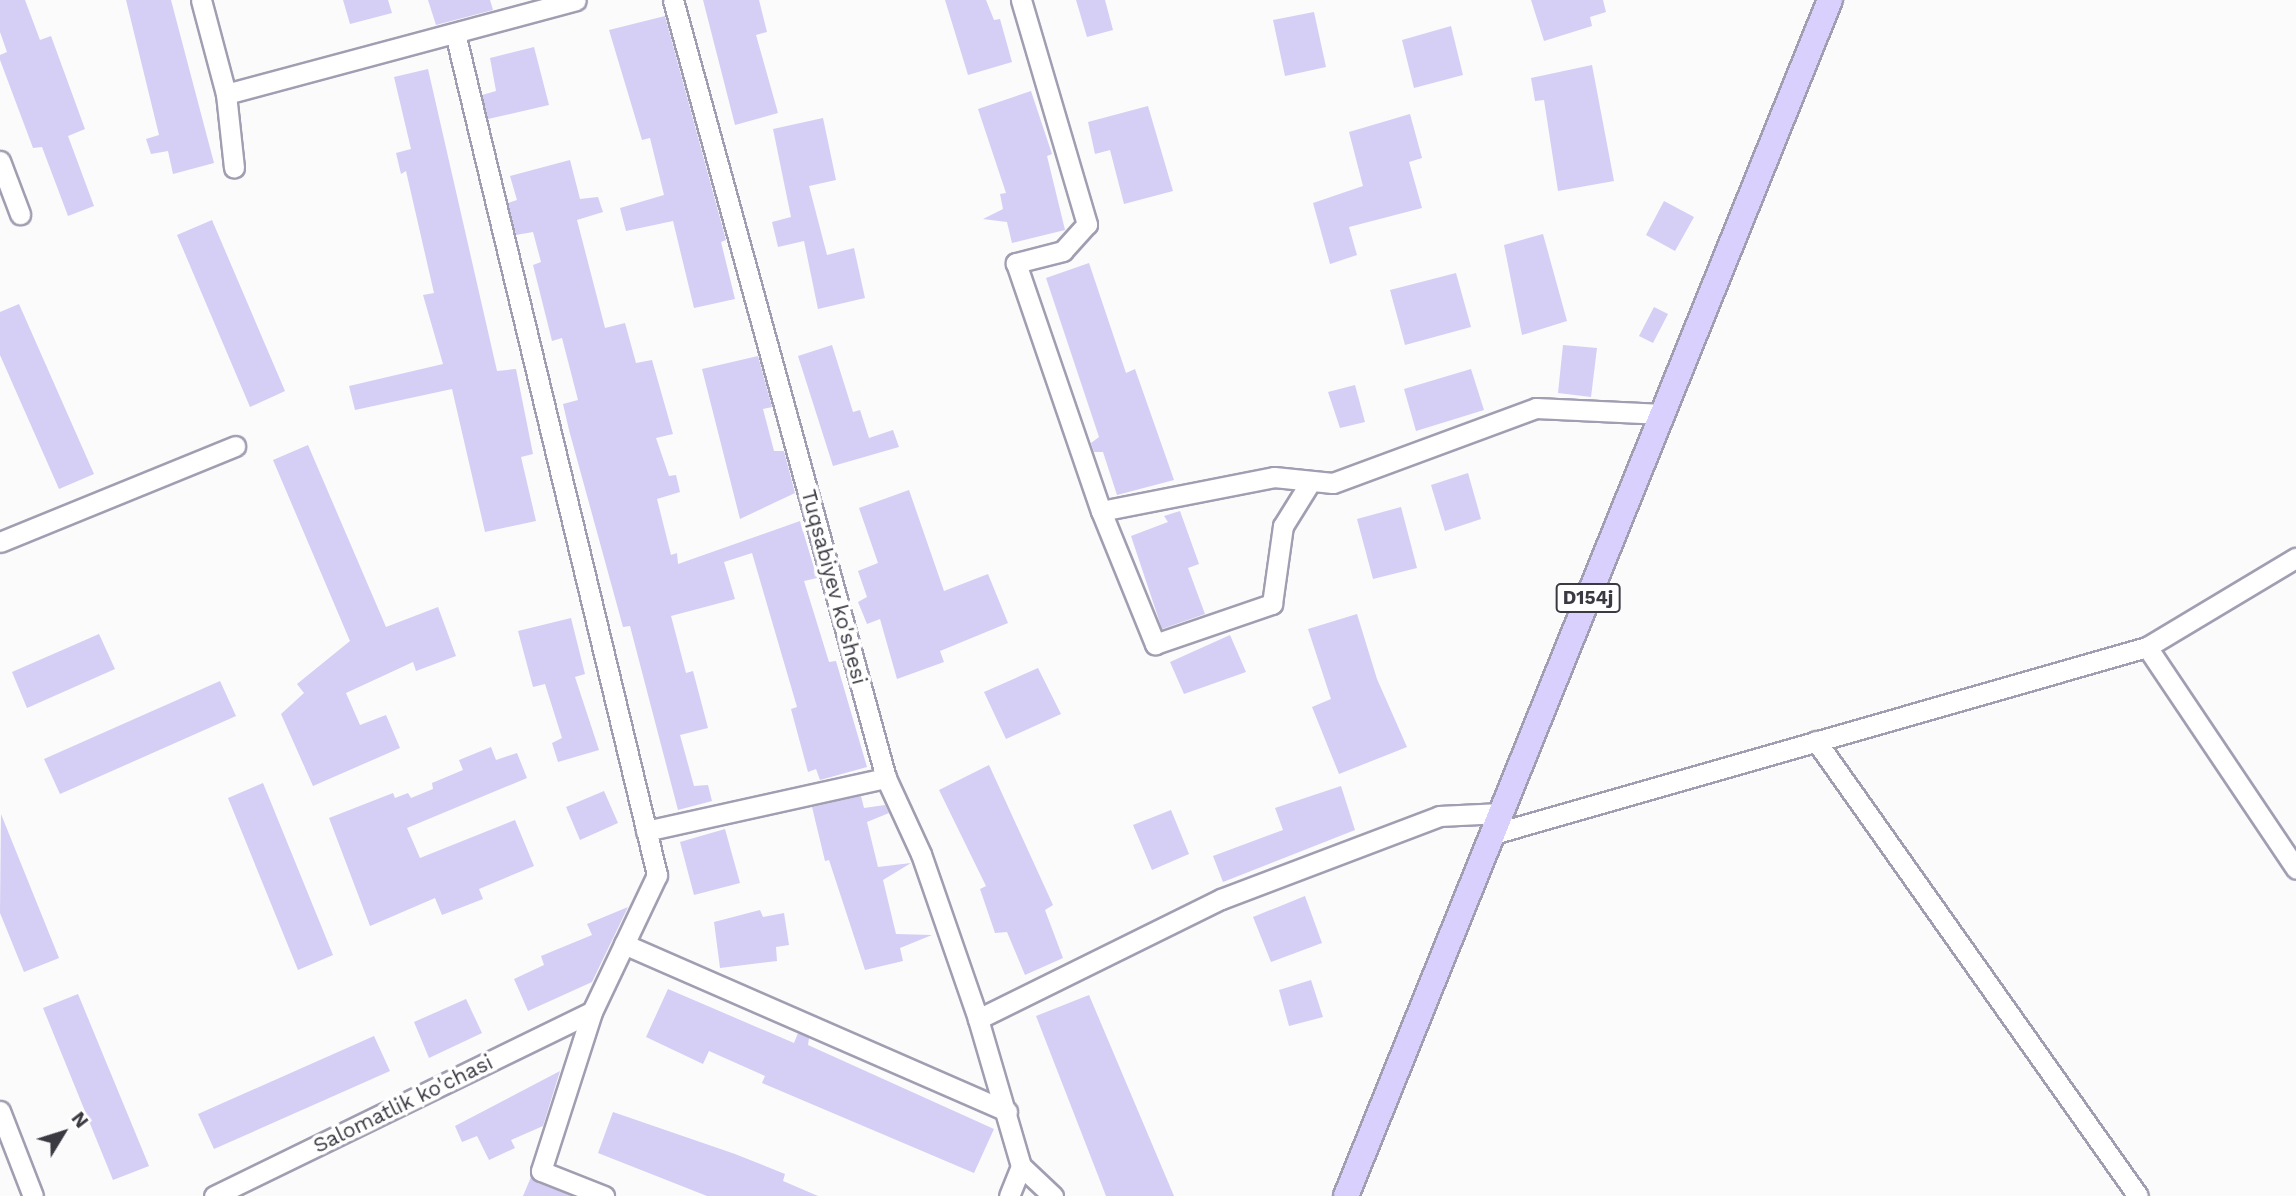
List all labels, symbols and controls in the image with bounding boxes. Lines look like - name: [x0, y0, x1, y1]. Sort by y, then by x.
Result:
- street label: Tuqsabiyev ko'shesi: [796, 487, 872, 687]
- road number: D154j: [1555, 582, 1621, 614]
- street label: Salomatlik ko'chasi: [309, 1049, 497, 1159]
- north arrow: [28, 1098, 98, 1168]
- text: N: [67, 1107, 93, 1132]

